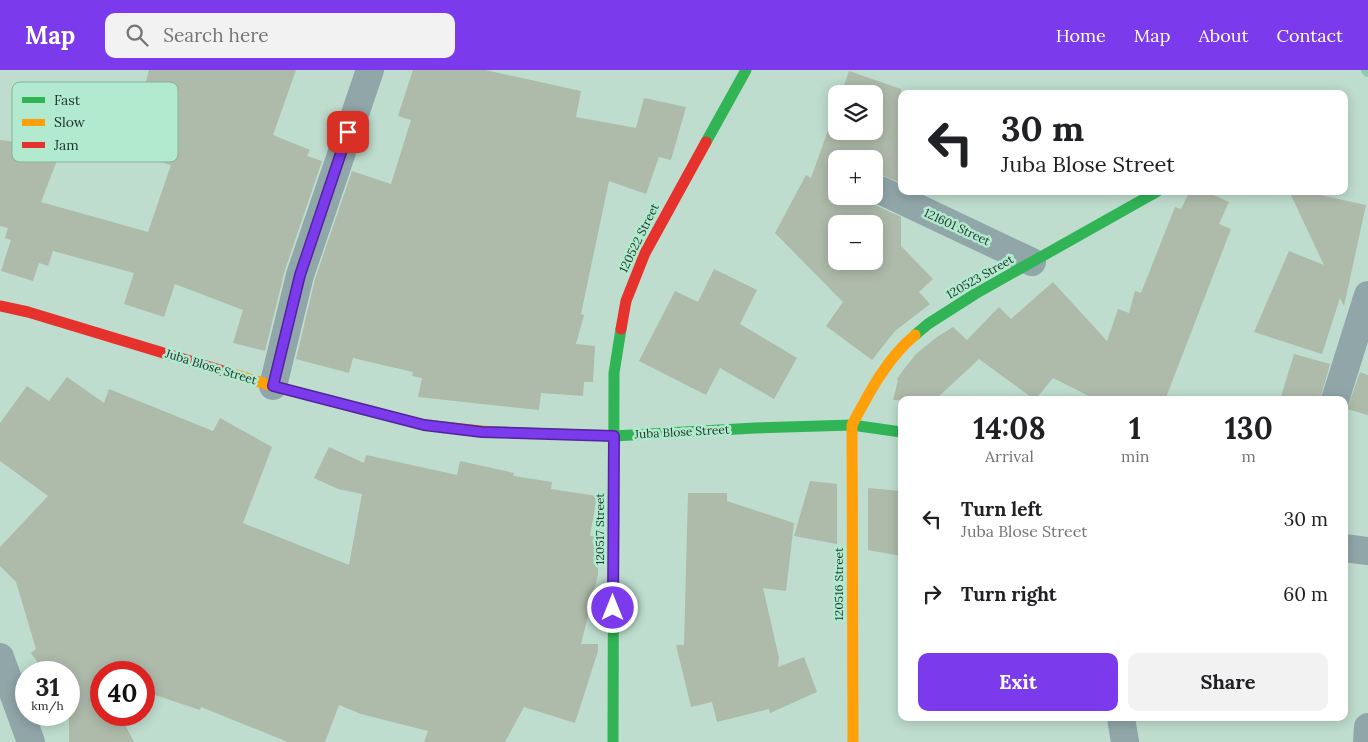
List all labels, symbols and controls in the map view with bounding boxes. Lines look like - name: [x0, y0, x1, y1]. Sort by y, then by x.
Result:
- search box: [105, 13, 455, 58]
- text: Map: [25, 20, 75, 51]
- icon: search: [123, 21, 151, 49]
- text: Search here: [163, 23, 269, 47]
- text: Home: [1056, 24, 1106, 47]
- text: Map: [1134, 24, 1170, 47]
- text: About: [1198, 24, 1248, 47]
- text: Contact: [1276, 24, 1343, 47]
- legend: [12, 82, 178, 162]
- map controls: [828, 85, 883, 270]
- button: layers: [828, 85, 883, 140]
- text: Fast: [54, 91, 81, 109]
- text: 30 m: [1001, 106, 1084, 151]
- icon: left: [918, 110, 983, 175]
- pin: [327, 111, 369, 153]
- text: Slow: [54, 113, 86, 131]
- icon: arrive: [334, 118, 362, 146]
- text: Jam: [53, 136, 79, 154]
- button: +: [828, 150, 883, 205]
- text: Juba Blose Street: [1001, 150, 1175, 178]
- street label: 120522 Street: [615, 201, 662, 275]
- street label: 121601 Street: [922, 205, 993, 249]
- button: −: [828, 215, 883, 270]
- street label: 120523 Street: [944, 251, 1016, 302]
- street label: Juba Blose Street: [163, 345, 259, 388]
- text: 14:08: [973, 409, 1046, 447]
- text: 1: [1129, 409, 1141, 447]
- text: 130: [1225, 409, 1273, 447]
- street label: Juba Blose Street: [633, 422, 730, 442]
- text: Arrival: [985, 446, 1034, 466]
- text: min: [1121, 446, 1149, 466]
- text: m: [1242, 446, 1256, 466]
- street label: 120517 Street: [592, 493, 607, 565]
- text: Turn left: [961, 497, 1042, 521]
- icon: left: [918, 505, 946, 533]
- text: 30 m: [1284, 507, 1328, 531]
- text: Juba Blose Street: [961, 521, 1087, 541]
- street label: 120516 Street: [831, 547, 846, 621]
- icon: right: [918, 580, 946, 608]
- position arrow: [586, 581, 638, 633]
- text: Turn right: [961, 582, 1057, 606]
- text: 60 m: [1283, 582, 1328, 606]
- button: Exit: [918, 653, 1118, 711]
- button: Share: [1128, 653, 1328, 711]
- speed limit sign: 40: [90, 661, 155, 726]
- text: 31: [35, 671, 60, 703]
- text: km/h: [31, 698, 64, 713]

